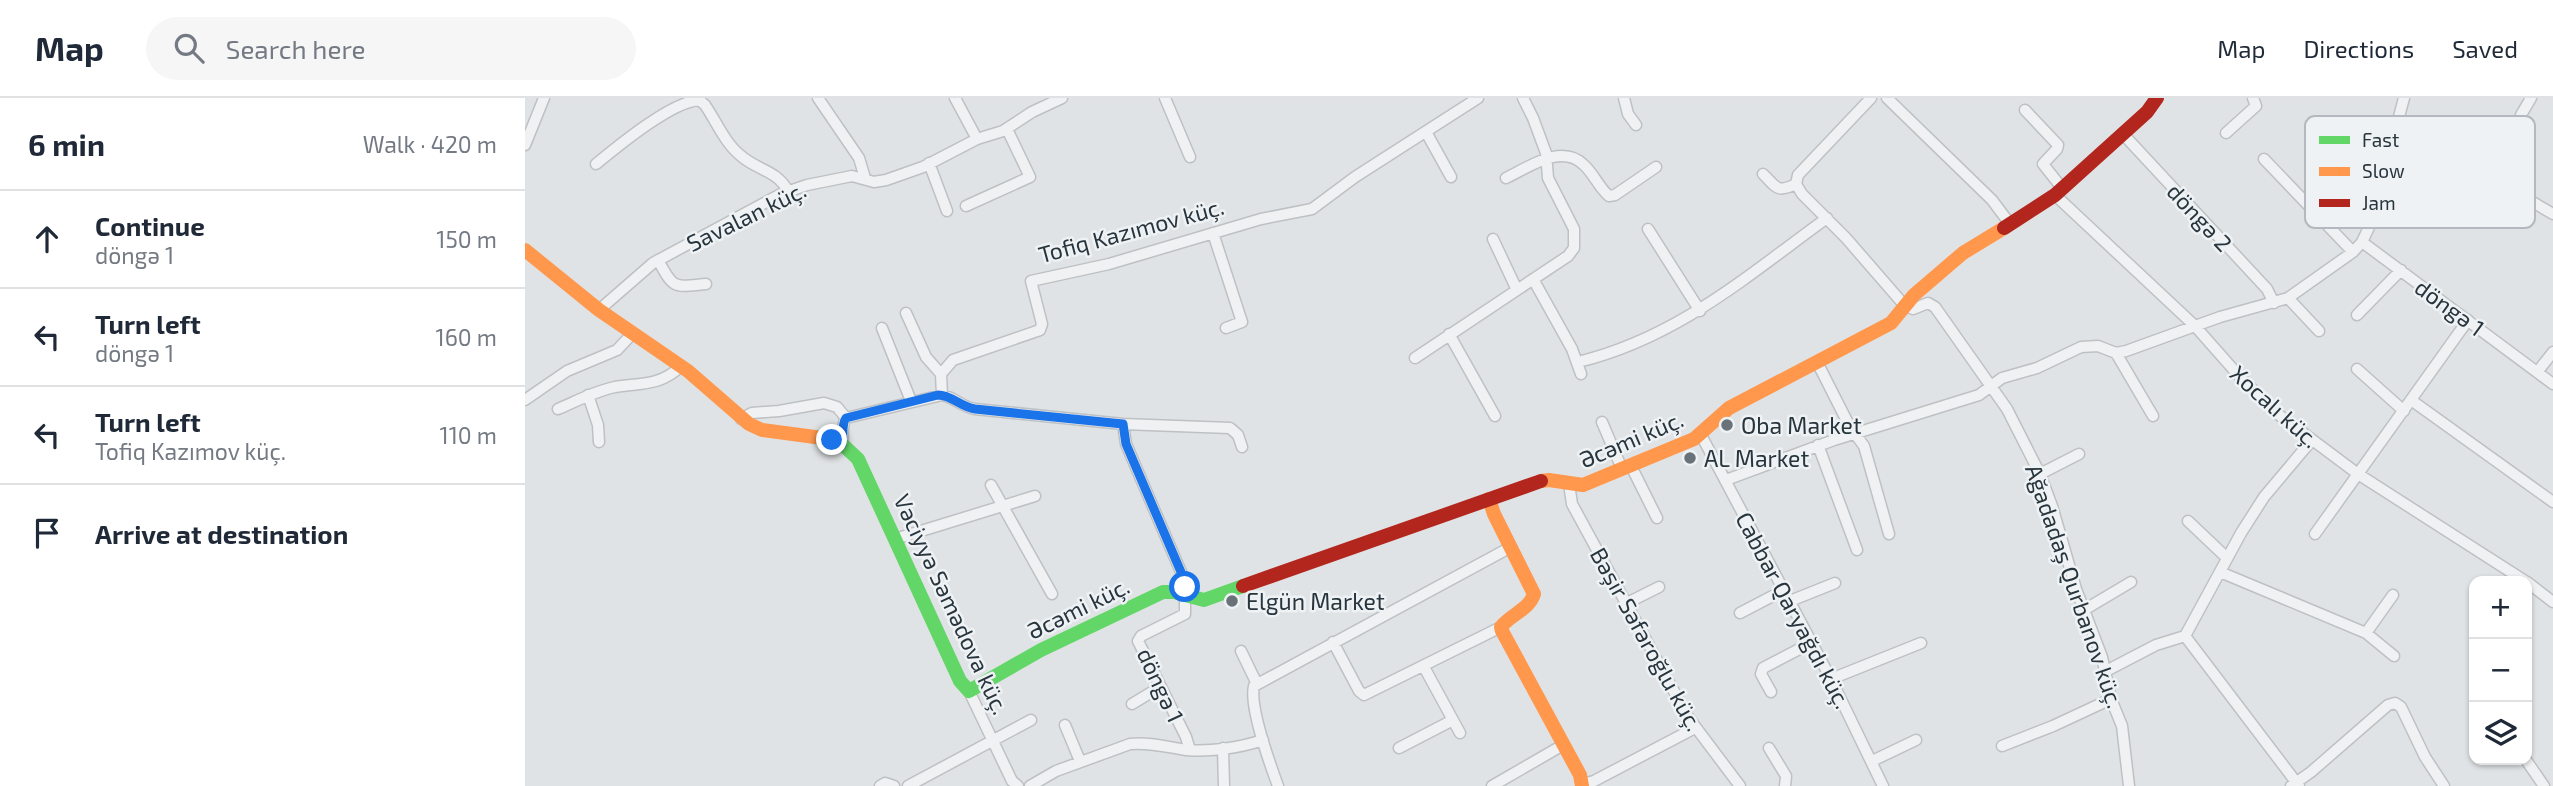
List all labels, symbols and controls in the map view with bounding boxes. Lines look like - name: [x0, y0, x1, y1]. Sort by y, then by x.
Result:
- search box: [146, 17, 636, 80]
- text: Map: [35, 28, 104, 68]
- icon: search: [170, 29, 208, 67]
- text: Search here: [226, 33, 365, 64]
- text: Map: [2217, 34, 2265, 63]
- text: Directions: [2303, 34, 2414, 63]
- text: Saved: [2452, 34, 2518, 63]
- legend: [2305, 116, 2535, 228]
- text: 6 min: [28, 126, 105, 162]
- text: Fast: [2362, 128, 2399, 151]
- text: Walk · 420 m: [363, 130, 497, 158]
- text: Slow: [2362, 159, 2405, 182]
- street label: Savalan küç.: [682, 175, 811, 258]
- street label: döngə 2: [2162, 177, 2238, 257]
- text: Jam: [2362, 191, 2396, 214]
- street label: Tofiq Kazımov küç.: [1035, 192, 1227, 269]
- text: Continue: [95, 210, 205, 241]
- icon: ahead: [28, 220, 66, 258]
- text: 150 m: [436, 225, 497, 253]
- text: döngə 1: [95, 241, 174, 269]
- street label: döngə 1: [2410, 272, 2490, 342]
- text: Turn left: [95, 308, 201, 339]
- icon: left: [28, 318, 66, 356]
- text: 160 m: [436, 323, 497, 351]
- text: döngə 1: [95, 339, 174, 367]
- street label: Xocalı küç.: [2224, 359, 2325, 454]
- street label: Əcəmi küç.: [1575, 405, 1688, 474]
- text: Turn left: [95, 406, 201, 437]
- place label: Oba Market: [1741, 411, 1862, 439]
- icon: left: [28, 416, 66, 454]
- marker: Oba Market: [1719, 417, 1735, 433]
- text: 110 m: [440, 421, 497, 449]
- route end: [816, 424, 847, 455]
- text: Tofiq Kazımov küç.: [95, 437, 286, 465]
- place label: AL Market: [1704, 444, 1809, 472]
- marker: AL Market: [1682, 450, 1698, 466]
- street label: Ağadadaş Qurbanov küç.: [2019, 460, 2130, 712]
- street label: Vəciyyə Səmədova küç.: [888, 489, 1015, 719]
- street label: Cabbar Qaryağdı küç.: [1729, 507, 1858, 713]
- icon: arrive: [28, 514, 66, 552]
- text: Arrive at destination: [95, 518, 348, 549]
- street label: Bəşir Səfəroğlu küç.: [1584, 542, 1709, 736]
- street label: Əcəmi küç.: [1022, 571, 1134, 646]
- route start: [1169, 571, 1200, 602]
- map controls: [2469, 576, 2532, 765]
- button: +: [2469, 576, 2532, 639]
- place label: Elgün Market: [1246, 587, 1385, 615]
- marker: Elgün Market: [1224, 593, 1240, 609]
- button: −: [2469, 639, 2532, 702]
- street label: döngə 1: [1132, 643, 1190, 727]
- button: layers: [2469, 702, 2532, 765]

